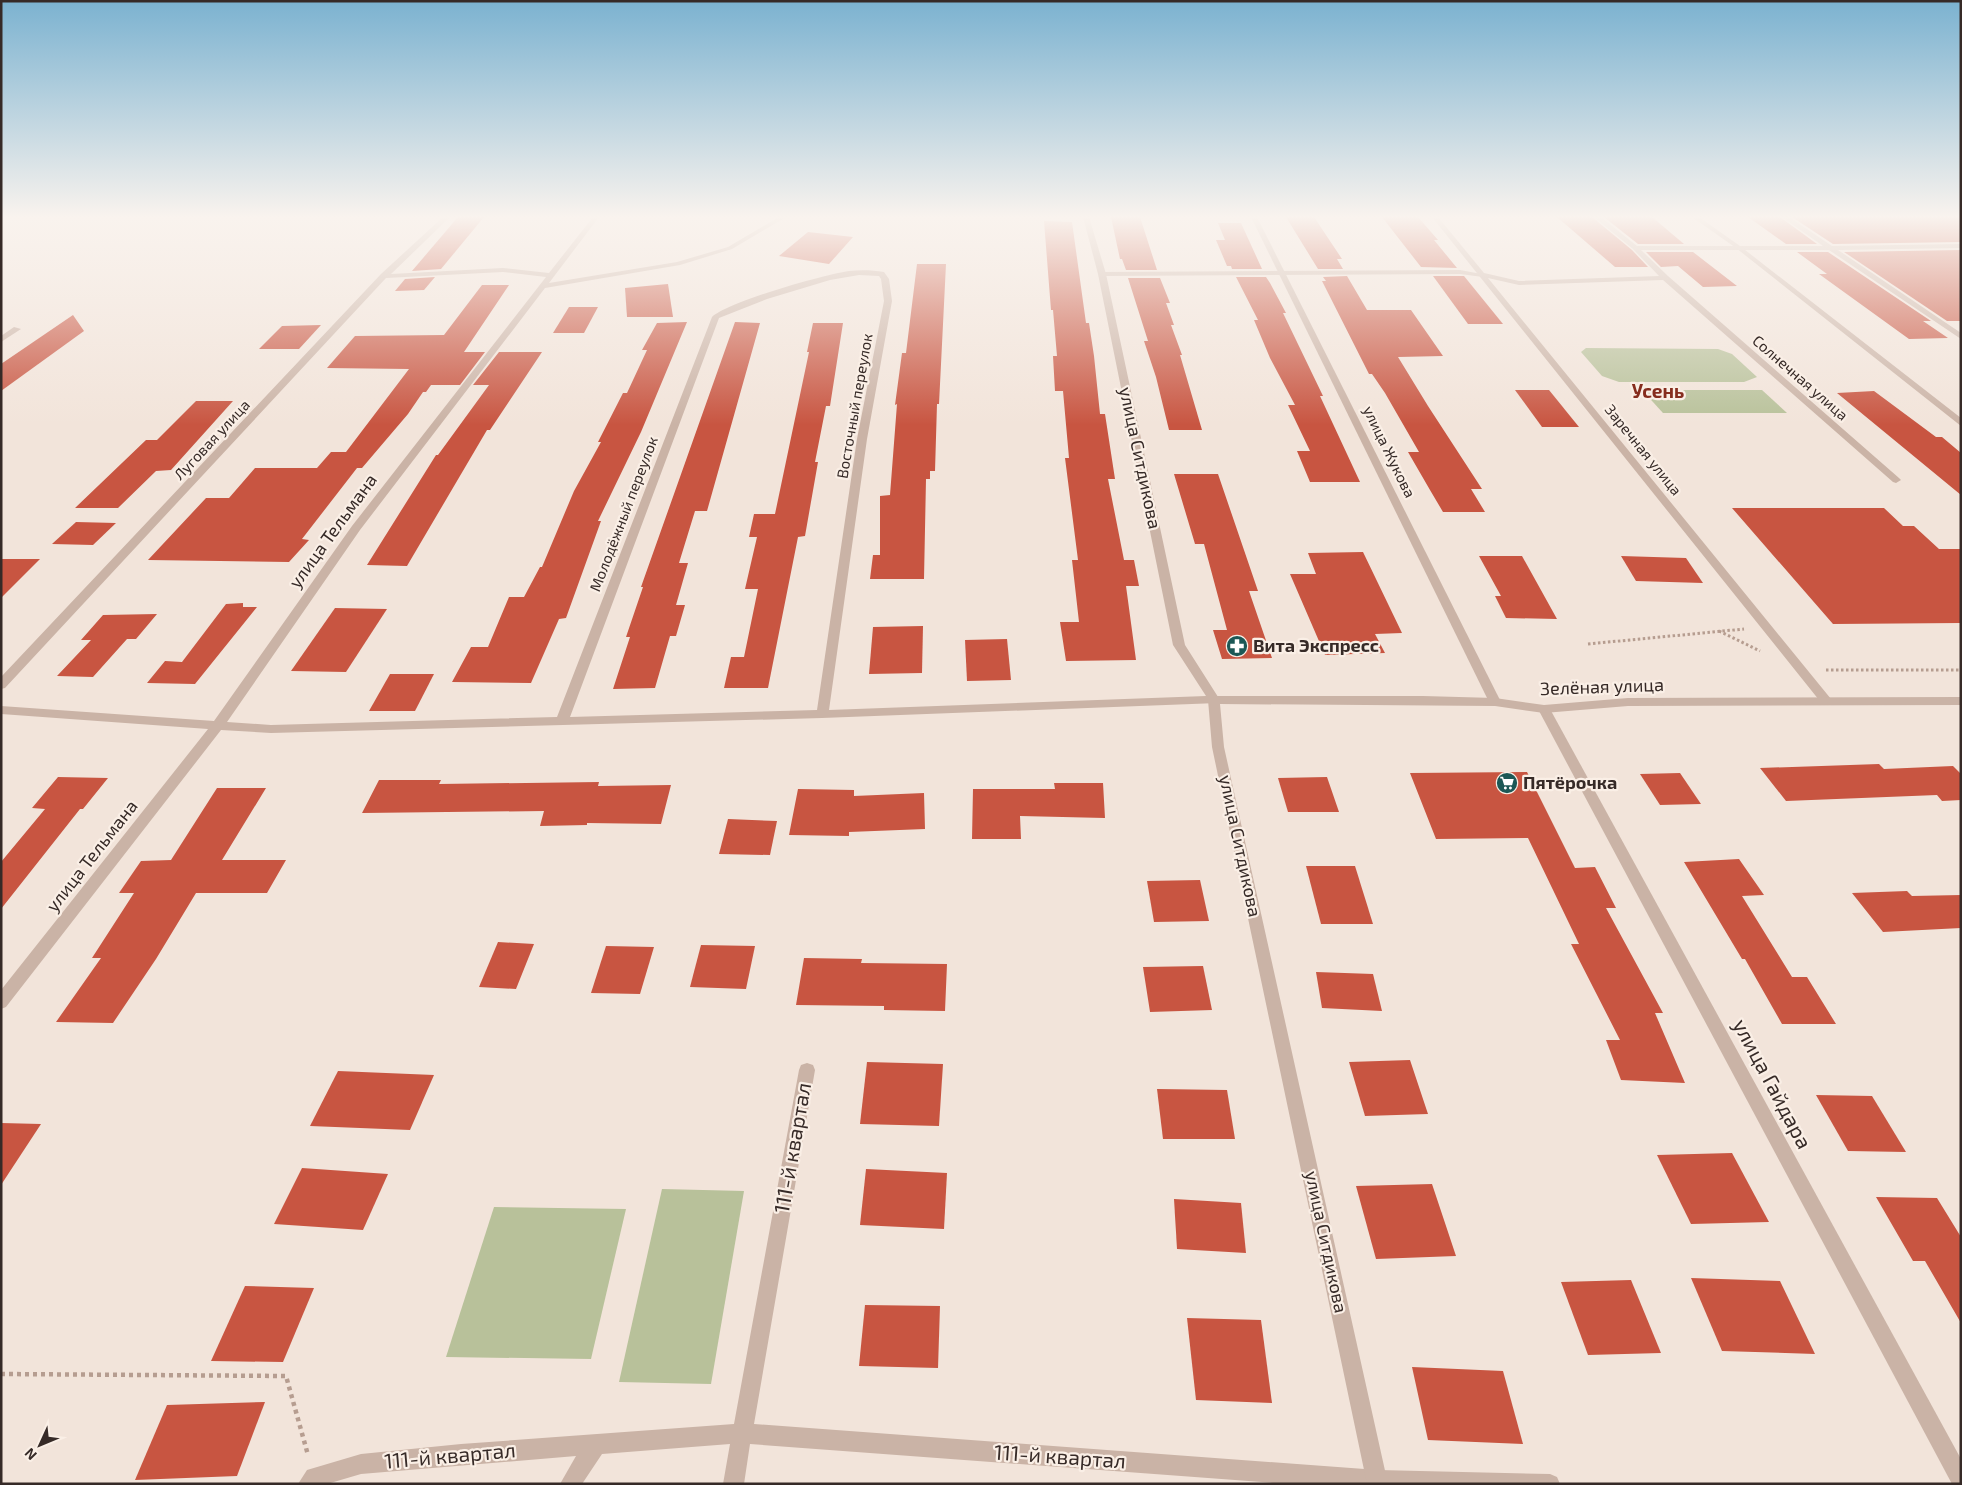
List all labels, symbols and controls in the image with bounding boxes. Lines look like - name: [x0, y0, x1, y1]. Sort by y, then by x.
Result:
- street label: Солнечная улица: [1749, 331, 1852, 424]
- street label: Восточный переулок: [832, 332, 877, 480]
- district label: Усень: [1632, 379, 1684, 402]
- street label: улица Ситдикова: [1115, 385, 1167, 531]
- street label: Луговая улица: [170, 395, 254, 484]
- street label: Заречная улица: [1601, 400, 1686, 499]
- street label: улица Жукова: [1359, 403, 1420, 501]
- street label: Молодёжный переулок: [585, 434, 662, 594]
- street label: улица Тельмана: [283, 469, 381, 592]
- pharmacy icon: Вита Экспресс: [1225, 634, 1249, 658]
- place label: Вита Экспресс: [1253, 634, 1379, 656]
- street label: Зелёная улица: [1540, 673, 1664, 699]
- supermarket icon: Пятёрочка: [1495, 771, 1519, 795]
- place label: Пятёрочка: [1523, 771, 1617, 793]
- street label: улица Ситдикова: [1215, 773, 1267, 919]
- street label: улица Тельмана: [41, 795, 142, 916]
- street label: улица Гайдара: [1728, 1014, 1818, 1153]
- street label: 111-й квартал: [768, 1081, 815, 1215]
- street label: улица Ситдикова: [1301, 1169, 1353, 1315]
- north arrow: [15, 1420, 65, 1470]
- street label: 111-й квартал: [383, 1436, 517, 1473]
- street label: 111-й квартал: [993, 1438, 1127, 1473]
- text: N: [21, 1445, 40, 1464]

